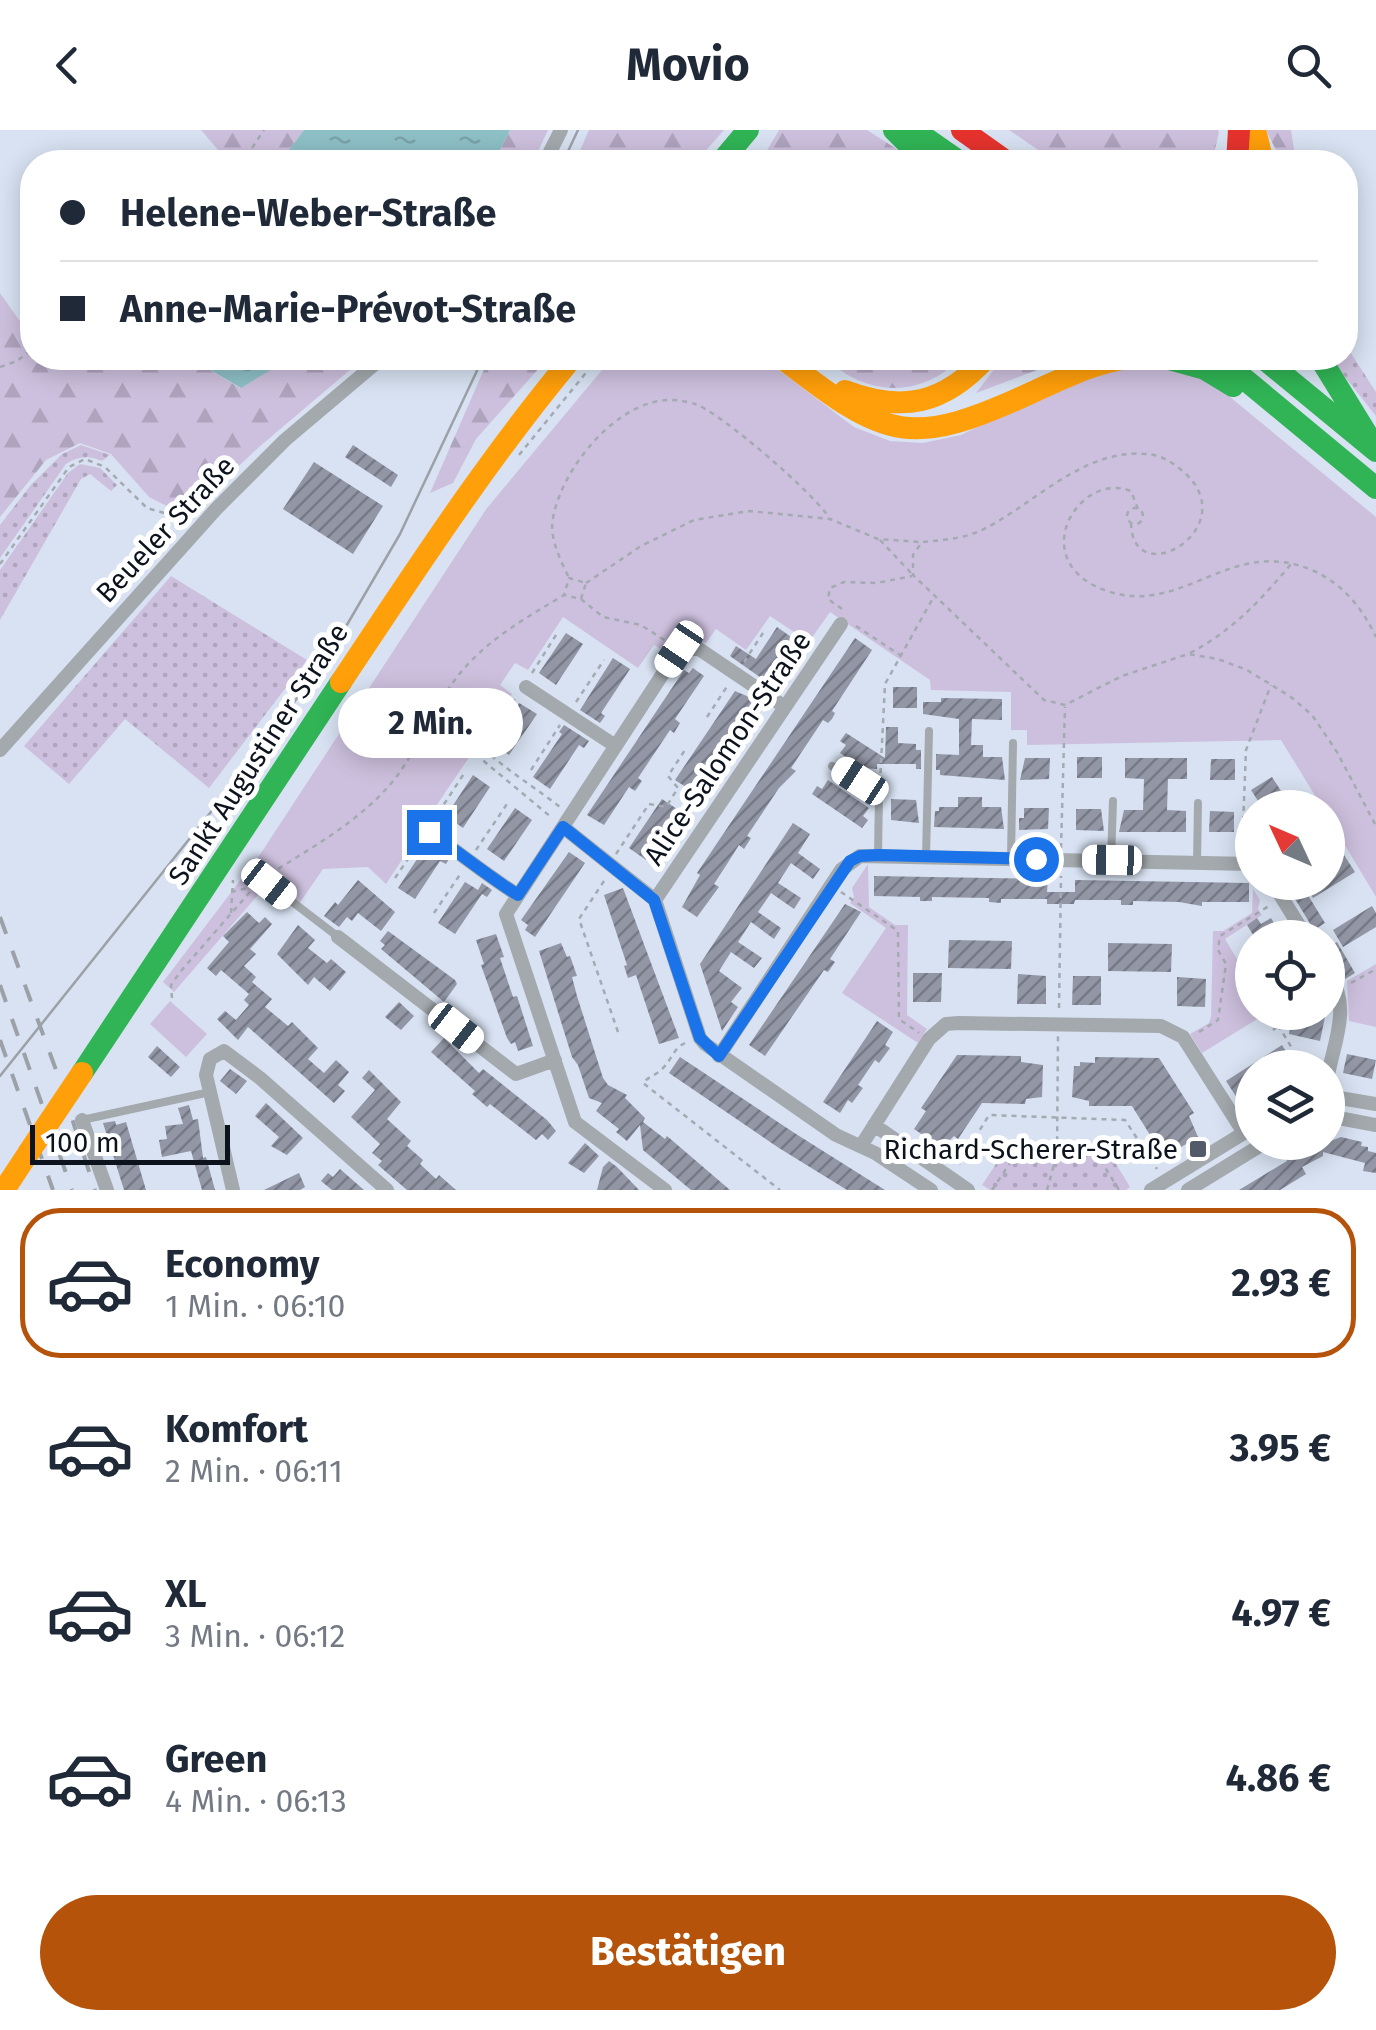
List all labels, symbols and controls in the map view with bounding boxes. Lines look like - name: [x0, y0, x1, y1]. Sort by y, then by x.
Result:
- icon: back: [40, 38, 95, 93]
- text: Movio: [626, 38, 750, 92]
- icon: search: [1281, 38, 1336, 93]
- text: Helene-Weber-Straße: [120, 190, 497, 236]
- text: Anne-Marie-Prévot-Straße: [120, 286, 576, 332]
- street label: Beueler Straße: [89, 449, 241, 609]
- car: [650, 616, 708, 682]
- street label: Sankt Augustiner Straße: [162, 617, 355, 891]
- street label: Alice-Salomon-Straße: [637, 625, 818, 871]
- callout: 2 Min.: [336, 687, 522, 757]
- text: 2 Min.: [388, 704, 473, 742]
- car: [827, 752, 893, 810]
- north arrow: [1235, 790, 1345, 900]
- map controls: [1235, 790, 1345, 1160]
- route end: [407, 810, 452, 855]
- route start: [1014, 837, 1059, 882]
- car: [1082, 844, 1142, 876]
- car: [236, 854, 302, 914]
- button: locate: [1235, 920, 1345, 1030]
- car: [423, 998, 489, 1058]
- button: layers: [1235, 1050, 1345, 1160]
- scale bar: [30, 1120, 230, 1164]
- text: 100 m: [45, 1126, 120, 1159]
- place label: Richard-Scherer-Straße: [883, 1133, 1178, 1166]
- marker: Richard-Scherer-Straße: [1187, 1138, 1209, 1160]
- icon: car: [45, 1238, 135, 1328]
- text: Economy: [165, 1241, 320, 1287]
- text: 2.93 €: [1231, 1260, 1331, 1306]
- text: 1 Min. · 06:10: [165, 1287, 345, 1325]
- icon: car: [45, 1403, 135, 1493]
- text: Komfort: [165, 1406, 308, 1452]
- text: 3.95 €: [1230, 1425, 1331, 1471]
- text: 2 Min. · 06:11: [165, 1452, 343, 1490]
- icon: car: [45, 1568, 135, 1658]
- text: XL: [165, 1571, 207, 1617]
- text: 4.97 €: [1231, 1590, 1331, 1636]
- text: 3 Min. · 06:12: [165, 1617, 345, 1655]
- icon: car: [45, 1733, 135, 1823]
- text: Green: [165, 1736, 268, 1782]
- text: 4.86 €: [1225, 1755, 1331, 1801]
- text: 4 Min. · 06:13: [165, 1782, 347, 1820]
- button: Bestätigen: [40, 1895, 1336, 2010]

